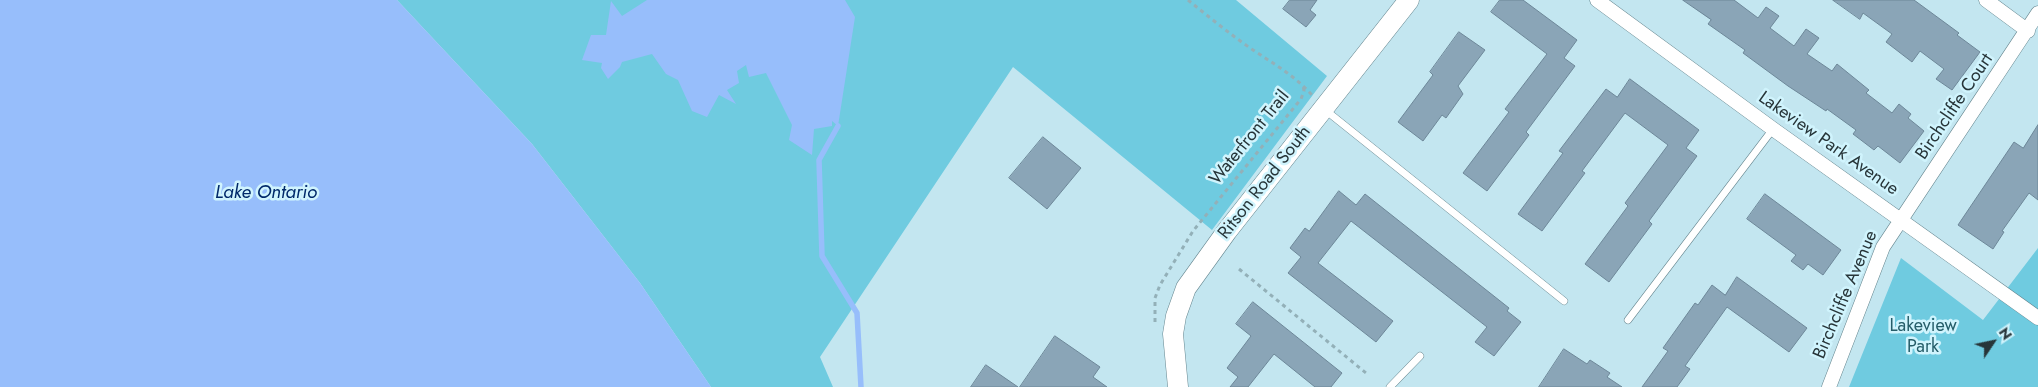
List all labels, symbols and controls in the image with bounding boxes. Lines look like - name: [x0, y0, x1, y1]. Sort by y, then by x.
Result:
- street label: Birchcliffe Court: [1912, 50, 1998, 164]
- street label: Waterfront Trail: [1205, 86, 1295, 190]
- street label: Lakeview Park Avenue: [1754, 87, 1902, 201]
- street label: Ritson Road South: [1214, 122, 1316, 244]
- water label: Lake Ontario: [215, 182, 317, 204]
- street label: Birchcliffe Avenue: [1809, 228, 1883, 362]
- park label: Lakeview Park: [1889, 316, 1957, 358]
- north arrow: [1968, 317, 2018, 367]
- text: N: [1994, 323, 2017, 344]

